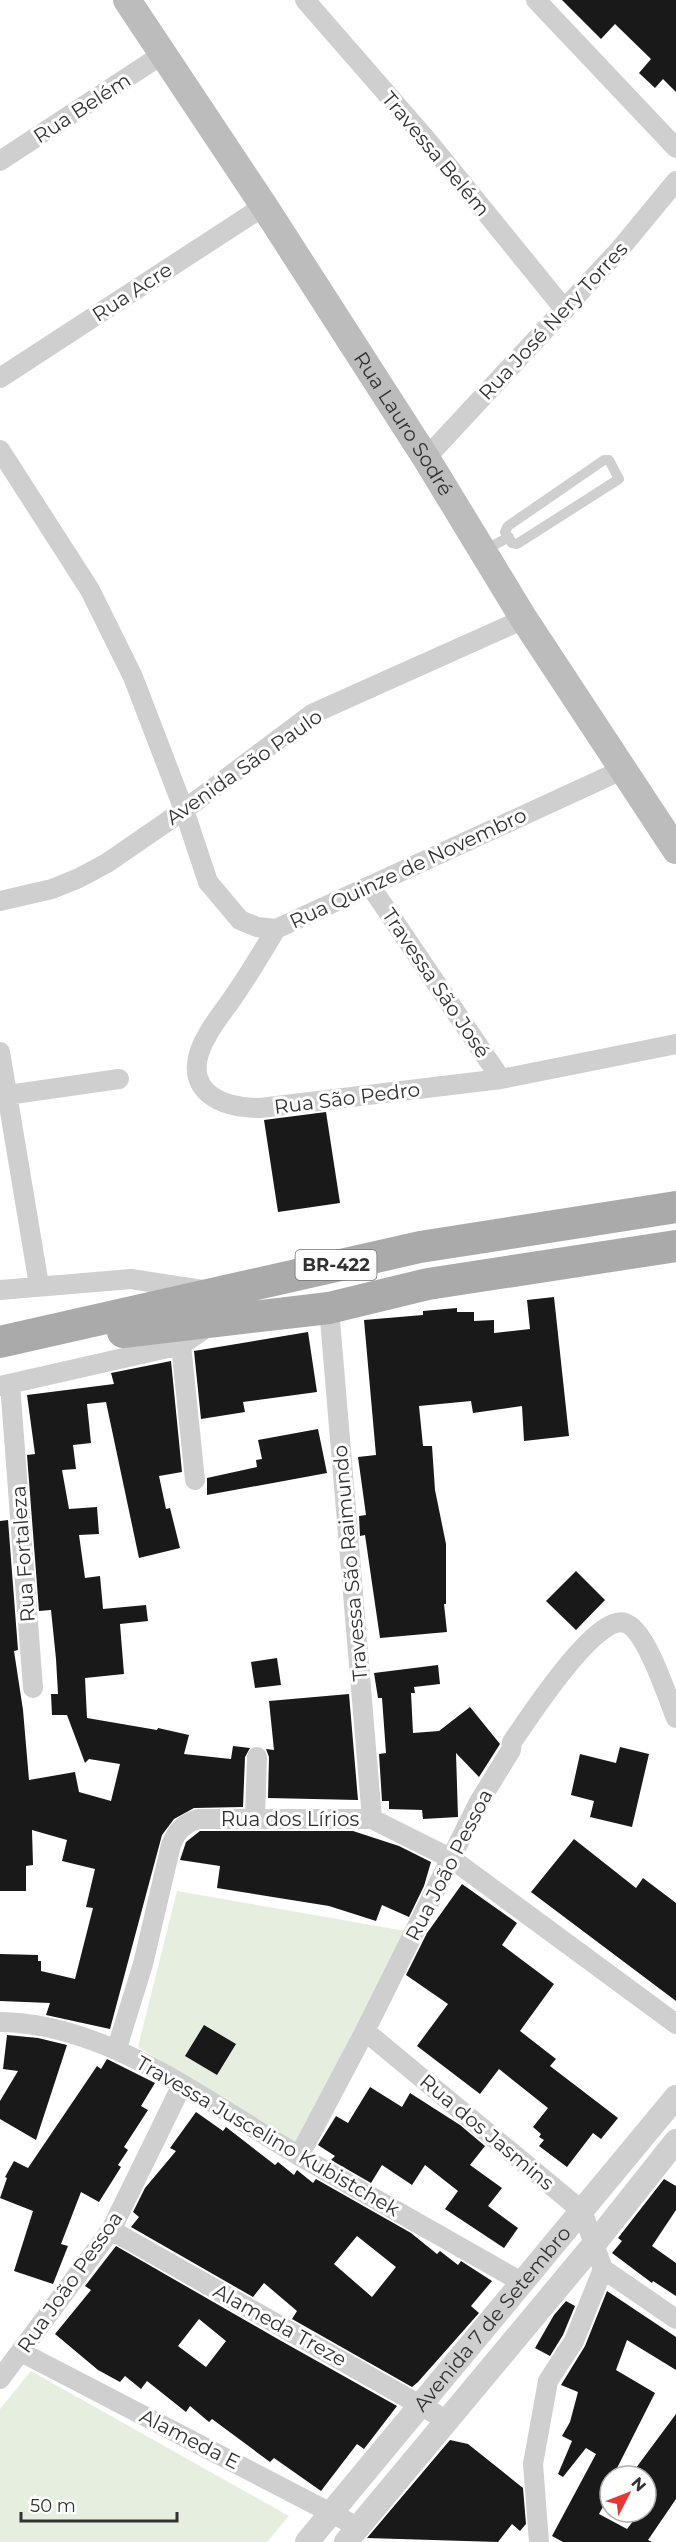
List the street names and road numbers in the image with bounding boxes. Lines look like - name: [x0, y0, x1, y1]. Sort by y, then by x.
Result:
- street label: Rua Belém: [29, 68, 135, 148]
- street label: Travessa Belém: [377, 87, 495, 221]
- street label: Rua José Nery Torres: [474, 237, 633, 405]
- street label: Rua Acre: [88, 257, 176, 327]
- street label: Rua Lauro Sodré: [349, 347, 458, 500]
- street label: Avenida São Paulo: [161, 704, 327, 830]
- street label: Rua Quinze de Novembro: [286, 802, 530, 934]
- street label: Travessa São José: [377, 904, 495, 1062]
- street label: Rua São Pedro: [273, 1077, 421, 1119]
- road number: BR-422: [296, 1250, 376, 1280]
- street label: Travessa São Raimundo: [328, 1444, 372, 1682]
- street label: Rua Fortaleza: [6, 1485, 40, 1623]
- street label: Rua João Pessoa: [400, 1785, 498, 1945]
- street label: Rua dos Lírios: [221, 1807, 360, 1831]
- street label: Travessa Juscelino Kubistchek: [132, 2051, 404, 2221]
- street label: Rua dos Jasmins: [415, 2069, 559, 2195]
- street label: Rua João Pessoa: [12, 2207, 128, 2357]
- street label: Avenida 7 de Setembro: [408, 2221, 576, 2416]
- street label: Alameda Treze: [209, 2279, 351, 2371]
- street label: Alameda E: [136, 2404, 244, 2474]

